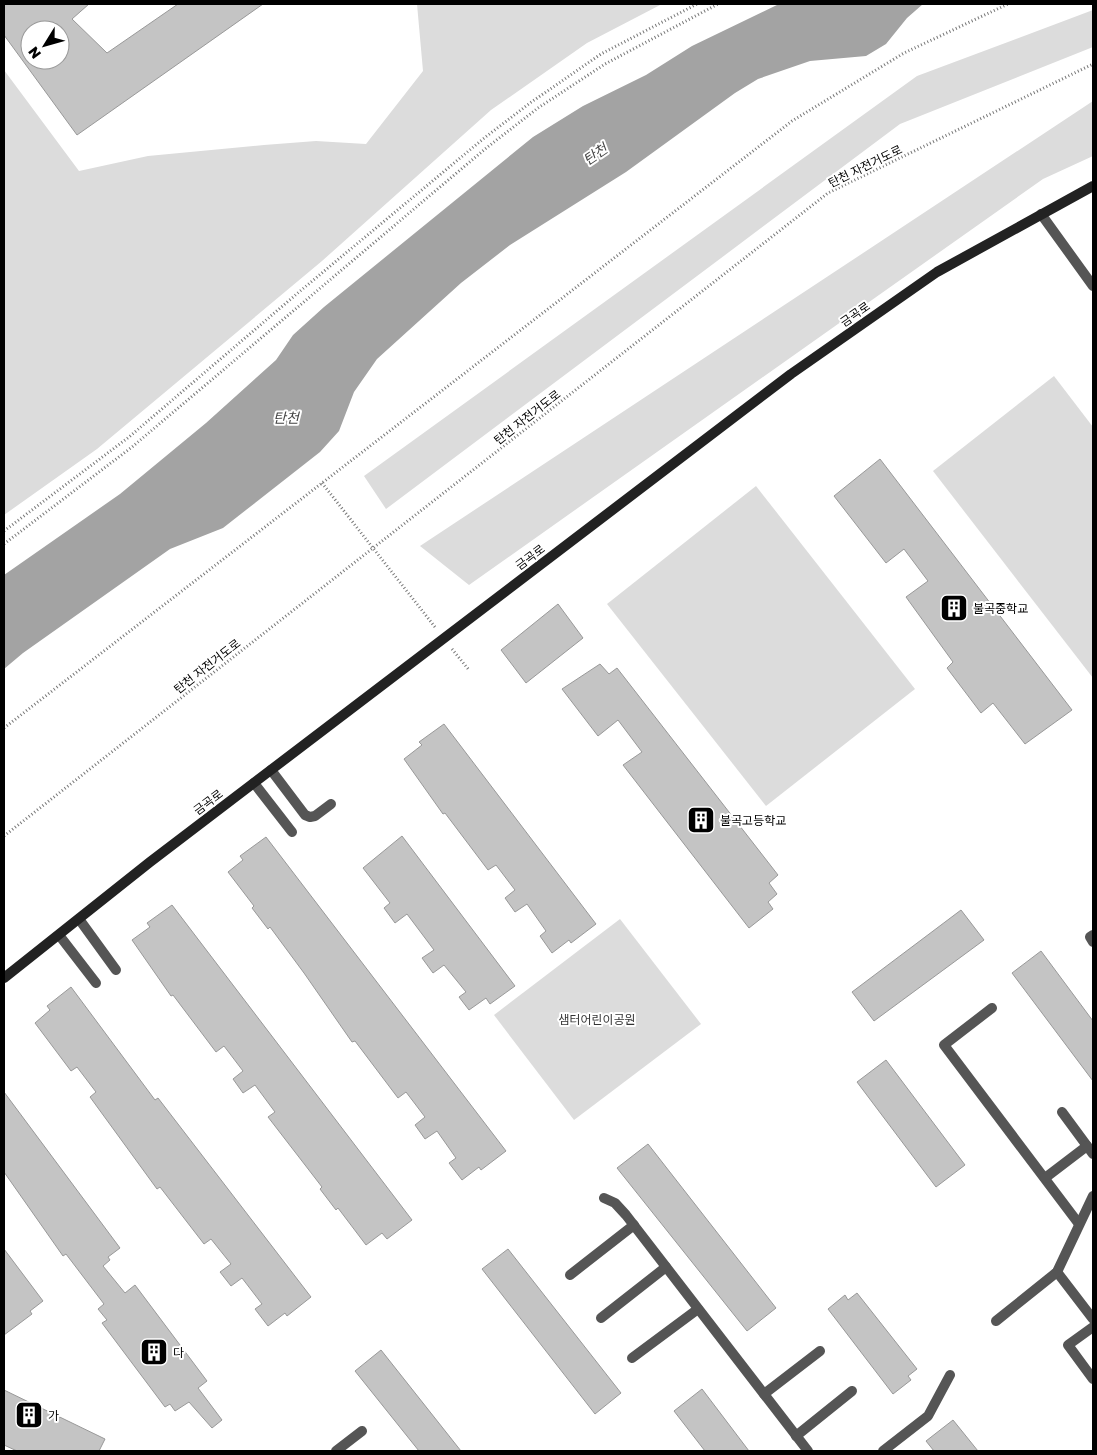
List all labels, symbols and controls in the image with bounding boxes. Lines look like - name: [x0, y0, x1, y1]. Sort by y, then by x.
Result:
- north arrow: [20, 20, 70, 70]
- text: N: [24, 44, 44, 62]
- water label: 탄천: [580, 139, 611, 168]
- street label: 탄천 자전거도로: [826, 142, 904, 190]
- street label: 금곡로: [837, 298, 873, 330]
- street label: 탄천 자전거도로: [491, 386, 563, 448]
- water label: 탄천: [273, 409, 300, 426]
- street label: 금곡로: [512, 541, 548, 573]
- building icon: 불곡중학교: [939, 593, 969, 623]
- place label: 불곡중학교: [973, 601, 1028, 616]
- street label: 탄천 자전거도로: [171, 635, 243, 697]
- street label: 금곡로: [190, 786, 226, 818]
- building icon: 불곡고등학교: [686, 805, 716, 835]
- place label: 불곡고등학교: [720, 813, 786, 828]
- park label: 샘터어린이공원: [558, 1012, 636, 1027]
- building icon: 다: [139, 1337, 169, 1367]
- place label: 다: [173, 1345, 184, 1360]
- building icon: 가: [14, 1400, 44, 1430]
- place label: 가: [48, 1408, 59, 1423]

